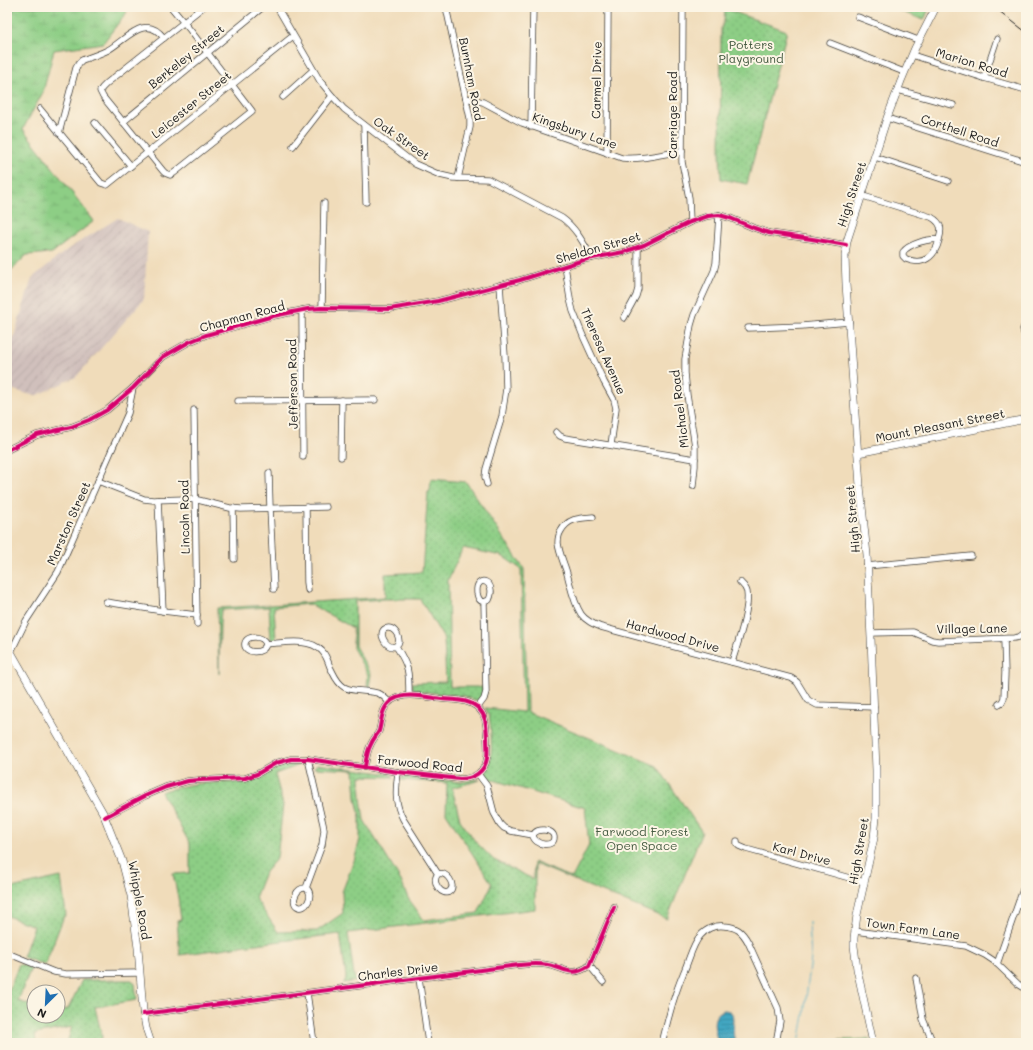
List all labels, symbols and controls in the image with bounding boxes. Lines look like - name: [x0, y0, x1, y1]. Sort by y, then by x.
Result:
- street label: Berkeley Street: [145, 20, 227, 92]
- street label: Burnham Road: [456, 36, 488, 122]
- park label: Potters Playground: [718, 36, 784, 66]
- street label: Carmel Drive: [587, 41, 605, 119]
- street label: Marion Road: [934, 43, 1010, 81]
- street label: Leicester Street: [148, 67, 234, 141]
- street label: Carriage Road: [664, 71, 680, 159]
- street label: Kingsbury Lane: [531, 108, 619, 152]
- street label: Corthell Road: [919, 110, 1001, 150]
- street label: Oak Street: [371, 113, 433, 163]
- street label: High Street: [833, 159, 869, 229]
- street label: Sheldon Street: [554, 227, 642, 267]
- street label: Chapman Road: [198, 297, 287, 335]
- street label: Theresa Avenue: [578, 305, 630, 397]
- street label: Jefferson Road: [283, 338, 301, 429]
- street label: Michael Road: [666, 369, 692, 449]
- street label: Mount Pleasant Street: [874, 405, 1006, 445]
- street label: Marston Street: [42, 479, 94, 567]
- street label: Lincoln Road: [175, 479, 193, 554]
- street label: High Street: [841, 484, 863, 554]
- street label: Hardwood Drive: [624, 615, 722, 655]
- street label: Village Lane: [936, 619, 1008, 637]
- street label: Farwood Road: [377, 751, 464, 775]
- street label: High Street: [844, 816, 872, 886]
- park label: Farwood Forest Open Space: [595, 823, 689, 853]
- street label: Karl Drive: [771, 838, 833, 868]
- street label: Whipple Road: [125, 859, 155, 941]
- street label: Town Farm Lane: [865, 913, 961, 943]
- street label: Charles Drive: [357, 958, 439, 984]
- north arrow: [26, 984, 66, 1024]
- text: N: [35, 1005, 49, 1022]

